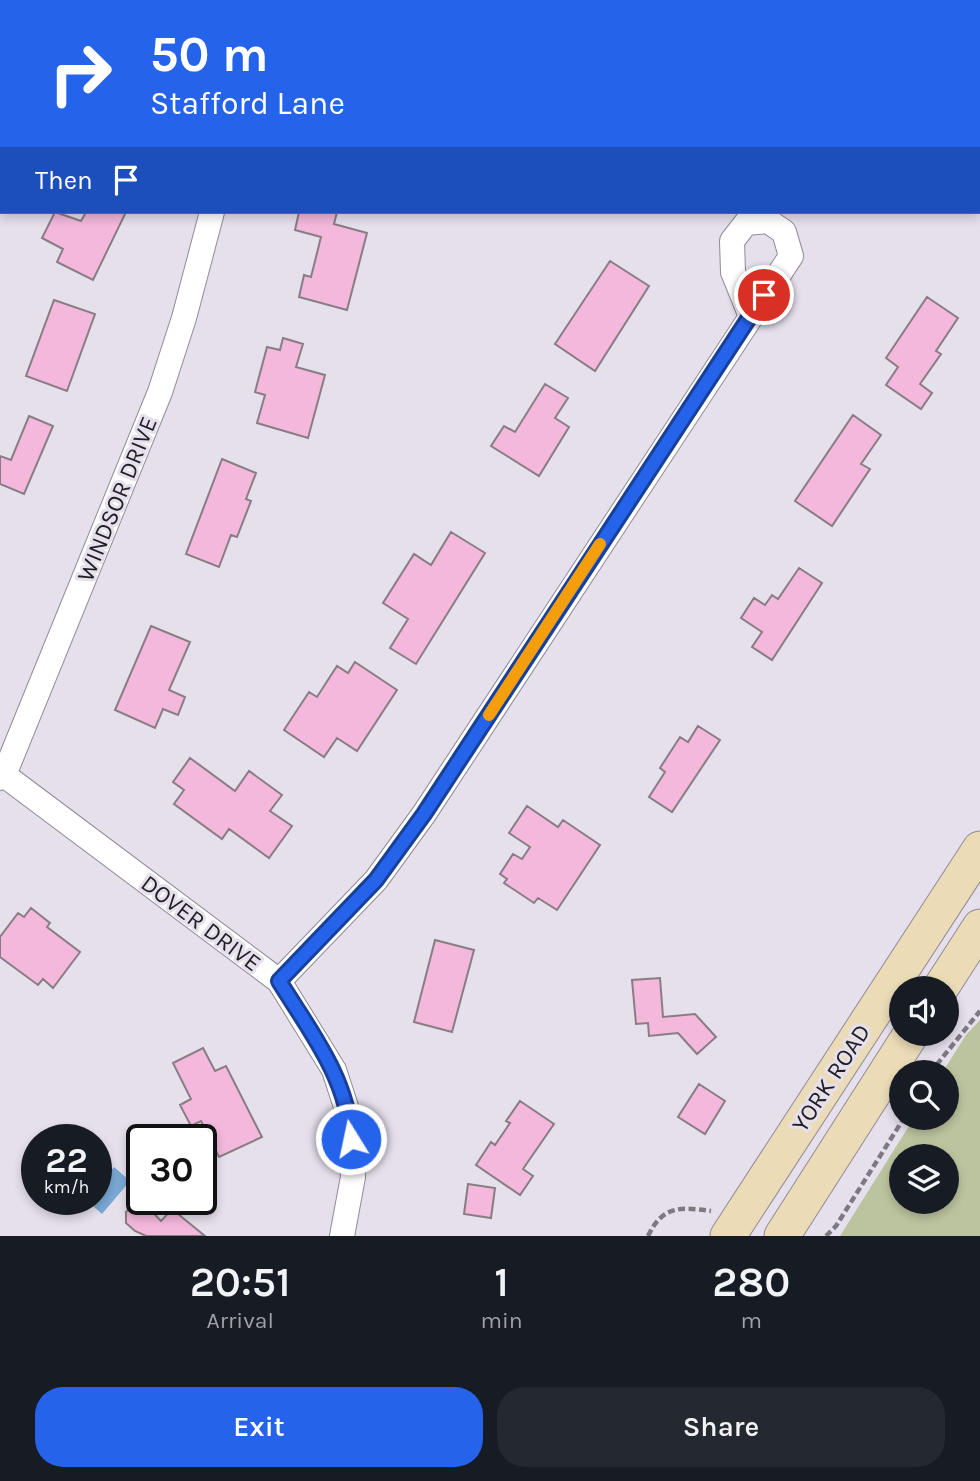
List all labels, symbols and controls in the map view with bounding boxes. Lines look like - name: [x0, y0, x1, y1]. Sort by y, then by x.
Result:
- text: 50 m: [150, 26, 268, 83]
- icon: right: [35, 28, 126, 119]
- text: Stafford Lane: [150, 85, 345, 122]
- icon: arrive: [107, 161, 145, 199]
- text: Then: [35, 165, 93, 196]
- pin: [734, 265, 794, 325]
- icon: arrive: [745, 276, 783, 314]
- street label: WINDSOR DRIVE: [71, 413, 163, 585]
- street label: DOVER DRIVE: [136, 869, 266, 977]
- map controls: [889, 976, 959, 1214]
- button: sound: [889, 976, 959, 1046]
- street label: YORK ROAD: [786, 1019, 876, 1137]
- button: search: [889, 1060, 959, 1130]
- position arrow: [314, 1102, 388, 1176]
- speed limit sign: 30: [126, 1124, 217, 1215]
- text: 22: [45, 1140, 88, 1181]
- button: layers: [889, 1144, 959, 1214]
- text: km/h: [44, 1176, 89, 1198]
- text: 20:51: [190, 1257, 291, 1307]
- text: 1: [494, 1257, 509, 1307]
- text: 280: [712, 1257, 790, 1307]
- text: Arrival: [207, 1307, 274, 1334]
- text: min: [480, 1307, 523, 1334]
- text: m: [741, 1307, 762, 1334]
- button: Exit: [35, 1387, 483, 1467]
- button: Share: [497, 1387, 945, 1467]

